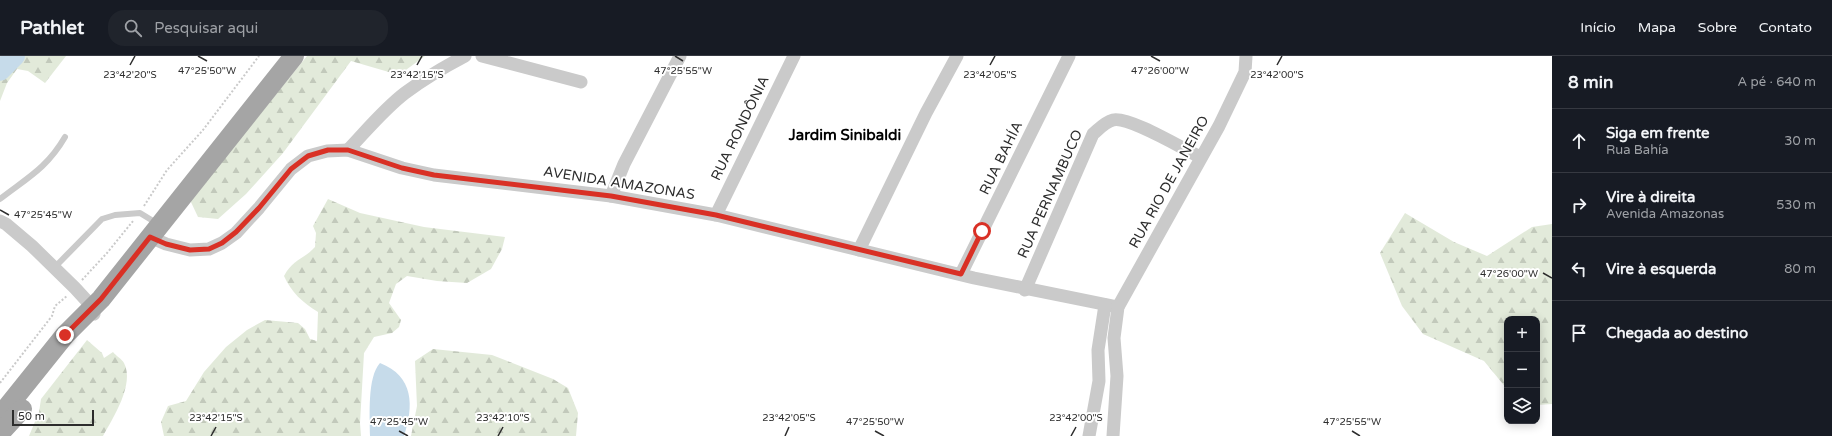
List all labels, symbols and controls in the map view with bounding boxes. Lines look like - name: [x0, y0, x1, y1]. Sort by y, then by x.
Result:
- search box: [108, 10, 388, 46]
- text: Pathlet: [20, 17, 84, 39]
- icon: search: [122, 17, 144, 39]
- text: Pesquisar aqui: [154, 19, 258, 37]
- text: Início: [1580, 19, 1616, 36]
- text: Mapa: [1638, 19, 1676, 36]
- text: Sobre: [1698, 19, 1737, 36]
- text: Contato: [1759, 19, 1812, 36]
- text: 47°25'50"W: [178, 65, 236, 77]
- text: 47°25'55"W: [654, 65, 712, 77]
- text: 47°26'00"W: [1131, 65, 1189, 77]
- text: 23°42'20"S: [103, 69, 157, 81]
- text: 23°42'15"S: [390, 69, 444, 81]
- text: 23°42'05"S: [963, 69, 1017, 81]
- text: 23°42'00"S: [1250, 69, 1304, 81]
- text: 8 min: [1568, 72, 1613, 93]
- street label: RUA RONDÔNIA: [707, 73, 773, 183]
- text: A pé · 640 m: [1737, 74, 1816, 90]
- street label: RUA RIO DE JANEIRO: [1125, 113, 1213, 251]
- street label: RUA BAHÍA: [976, 119, 1026, 197]
- text: Siga em frente: [1606, 124, 1710, 142]
- district label: Jardim Sinibaldi: [788, 126, 901, 144]
- street label: RUA PERNAMBUCO: [1014, 127, 1086, 261]
- icon: ahead: [1568, 130, 1590, 152]
- text: 30 m: [1784, 133, 1816, 149]
- text: Rua Bahía: [1606, 142, 1669, 158]
- street label: AVENIDA AMAZONAS: [542, 163, 696, 203]
- text: Vire à direita: [1606, 188, 1695, 206]
- icon: right: [1568, 194, 1590, 216]
- text: 530 m: [1776, 197, 1816, 213]
- text: Avenida Amazonas: [1606, 206, 1724, 222]
- text: 47°25'45"W: [14, 209, 72, 221]
- route start: [973, 222, 991, 240]
- icon: left: [1568, 258, 1590, 280]
- text: Vire à esquerda: [1606, 260, 1716, 278]
- text: 80 m: [1784, 261, 1816, 277]
- text: 47°26'00"W: [1480, 268, 1538, 280]
- map controls: [1504, 316, 1540, 424]
- button: +: [1504, 316, 1540, 352]
- icon: arrive: [1568, 322, 1590, 344]
- text: Chegada ao destino: [1606, 324, 1748, 342]
- route end: [56, 326, 74, 344]
- button: −: [1504, 352, 1540, 388]
- button: layers: [1504, 388, 1540, 424]
- scale bar: [12, 408, 94, 427]
- text: 50 m: [18, 410, 45, 423]
- text: 23°42'15"S: [189, 412, 243, 424]
- text: 23°42'10"S: [476, 412, 530, 424]
- text: 23°42'05"S: [762, 412, 816, 424]
- text: 23°42'00"S: [1049, 412, 1103, 424]
- text: 47°25'45"W: [370, 416, 428, 428]
- text: 47°25'50"W: [846, 416, 904, 428]
- text: 47°25'55"W: [1323, 416, 1381, 428]

